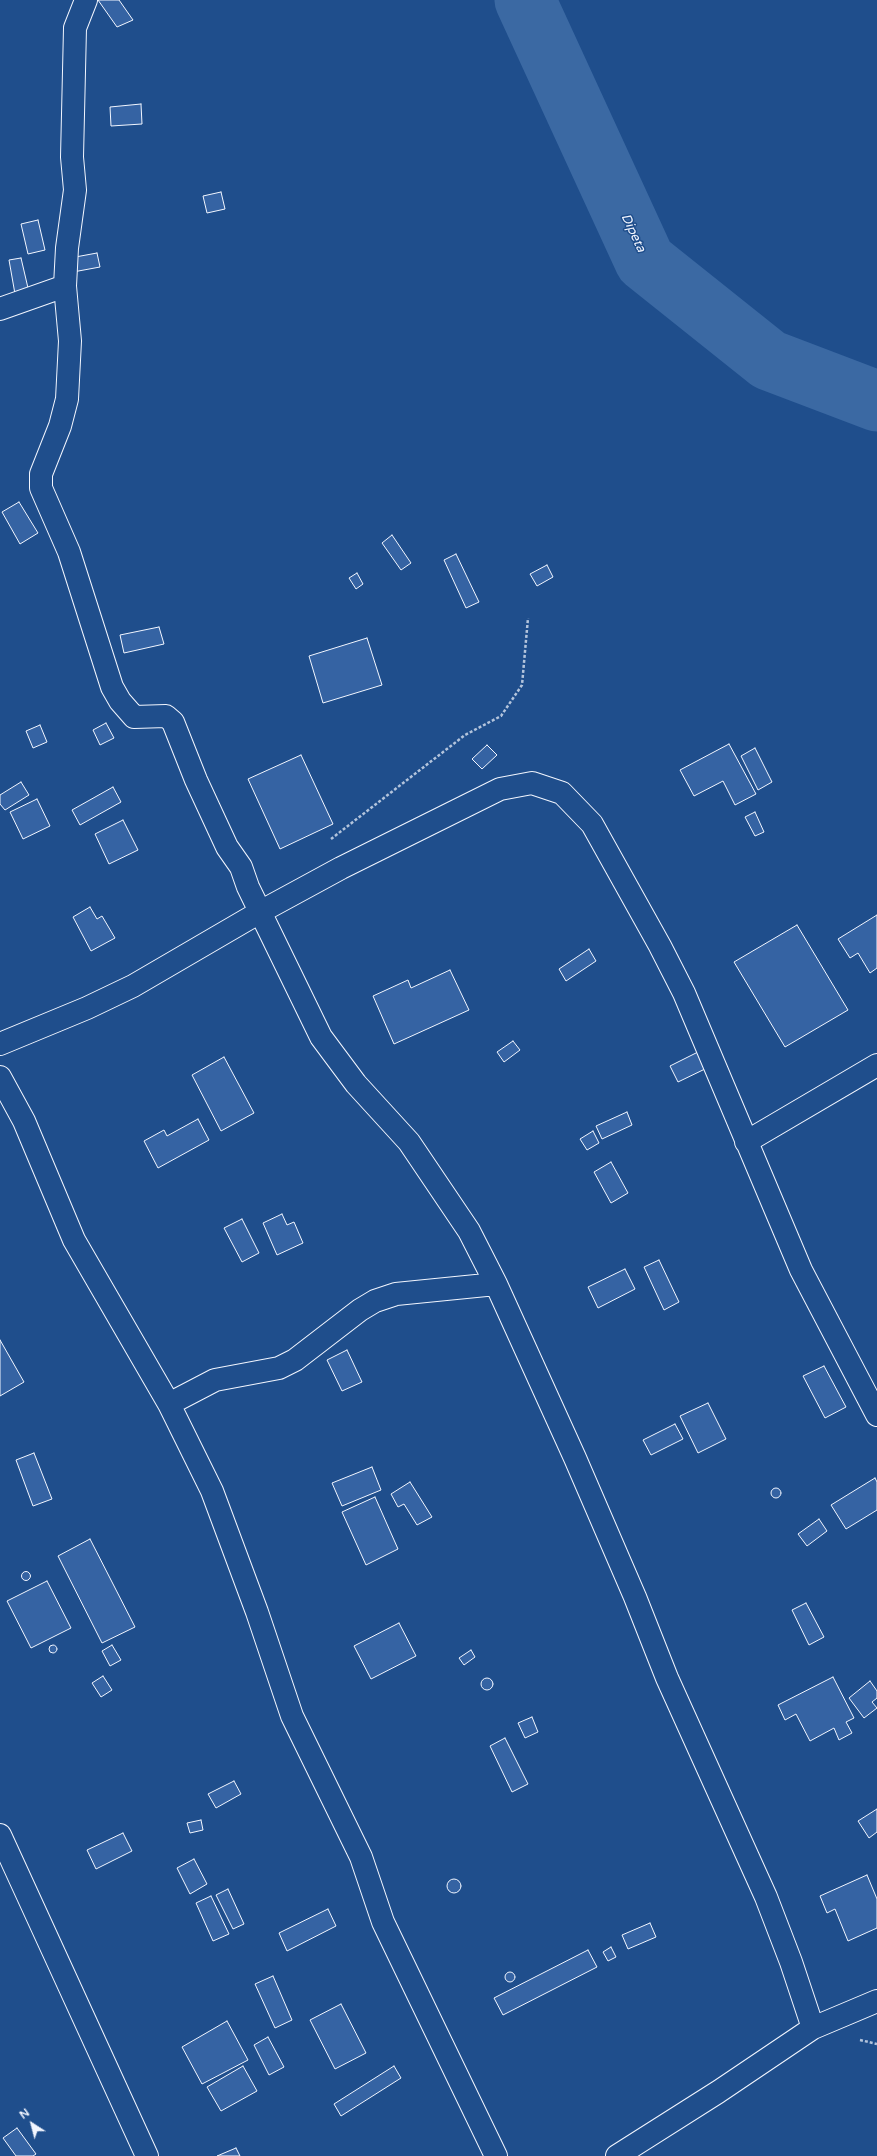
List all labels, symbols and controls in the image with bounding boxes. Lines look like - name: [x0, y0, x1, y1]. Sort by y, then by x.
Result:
- water label: Dipeta: [617, 211, 649, 255]
- north arrow: [12, 2104, 52, 2144]
- text: N: [17, 2106, 32, 2122]

